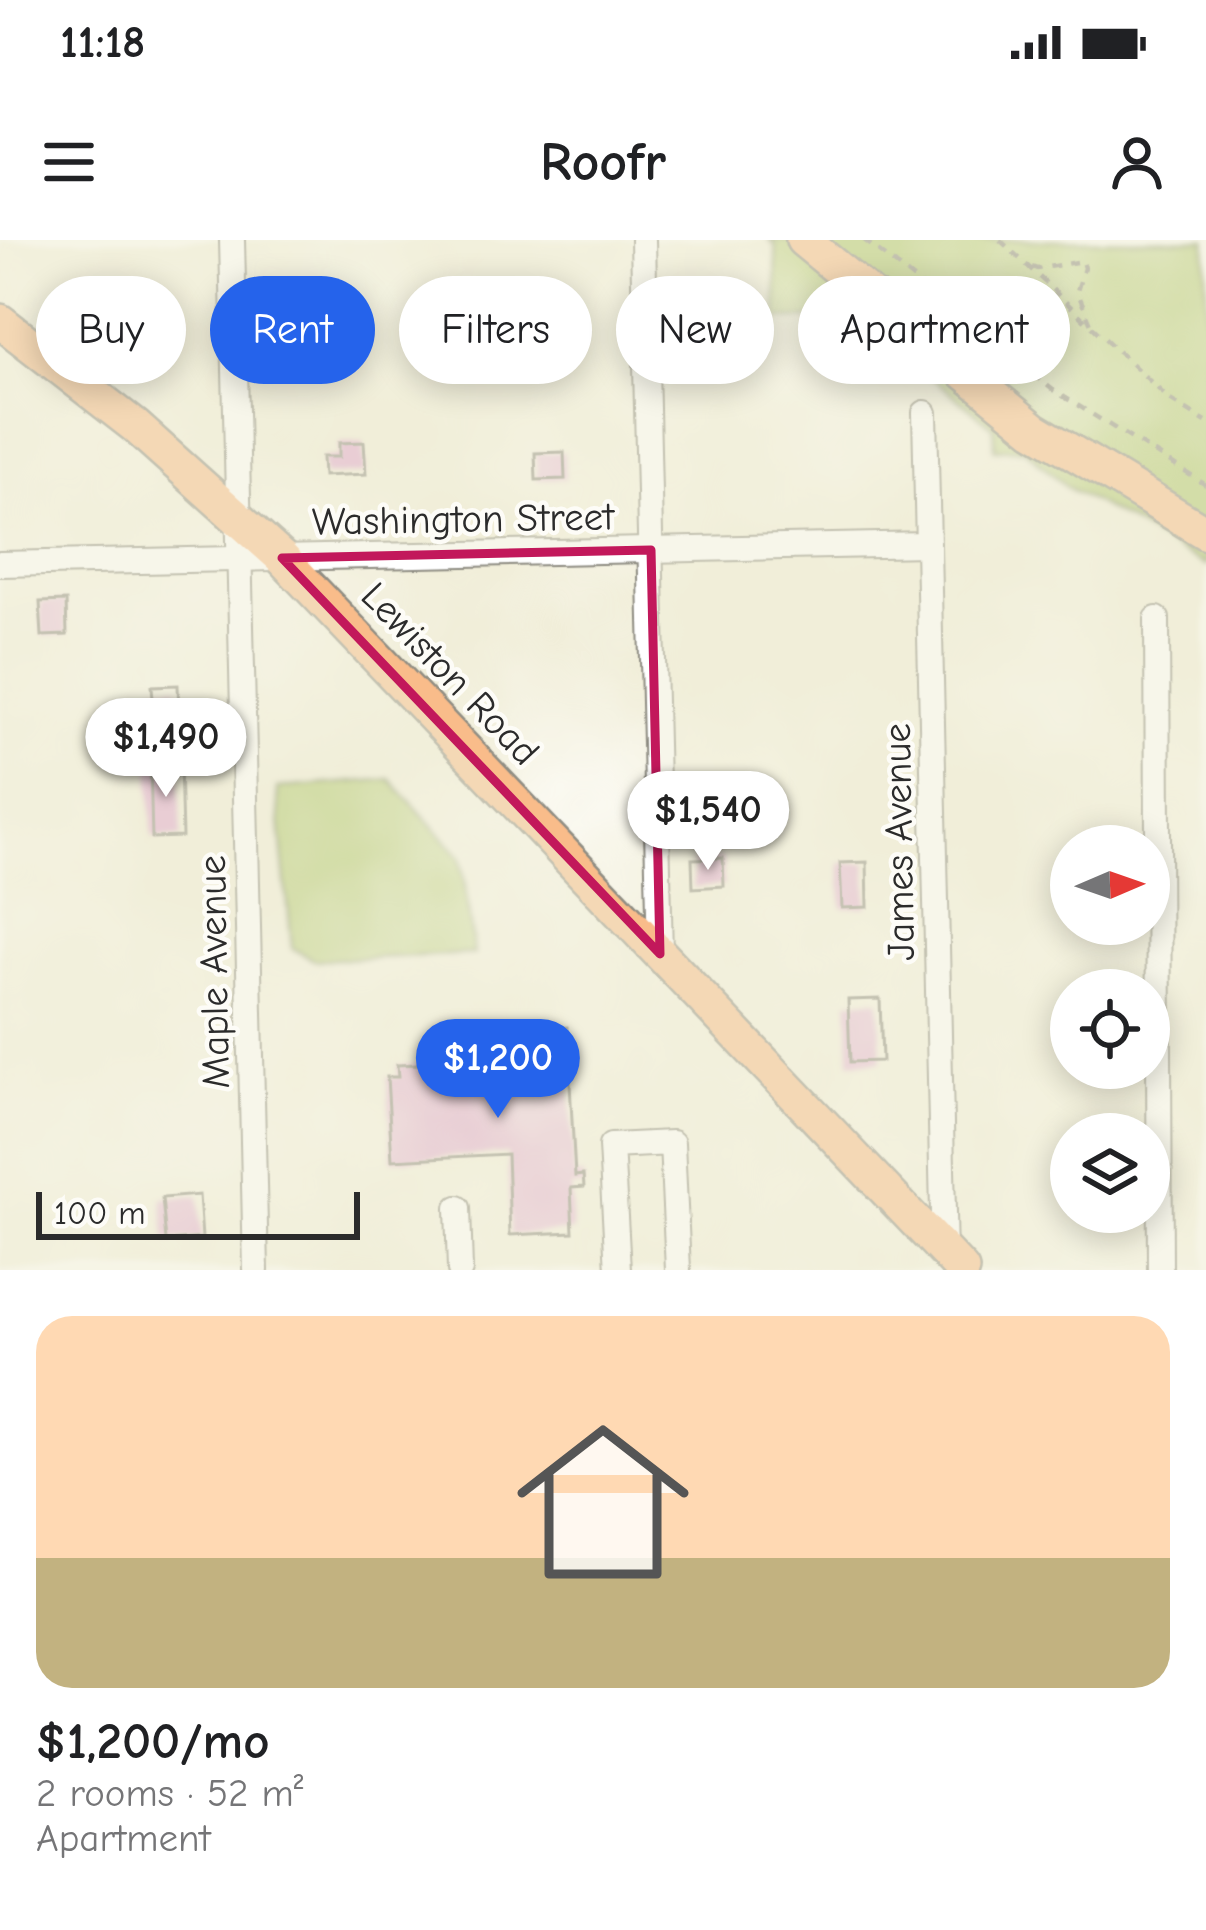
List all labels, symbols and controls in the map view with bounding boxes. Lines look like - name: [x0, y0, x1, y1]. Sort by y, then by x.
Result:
- text: 11:18: [60, 16, 145, 68]
- icon: menu: [36, 129, 102, 195]
- icon: person: [1104, 129, 1170, 195]
- text: Roofr: [540, 131, 666, 194]
- chip: Buy: [36, 276, 186, 384]
- chip: Rent: [210, 276, 375, 384]
- chip: Filters: [399, 276, 592, 384]
- chip: New: [616, 276, 774, 384]
- chip: Apartment: [798, 276, 1070, 384]
- street label: Washington Street: [311, 494, 616, 545]
- street label: Lewiston Road: [352, 573, 548, 775]
- pin: $1,490: [68, 698, 264, 800]
- text: $1,490: [112, 714, 220, 759]
- street label: James Avenue: [875, 723, 924, 961]
- pin: $1,540: [610, 771, 806, 873]
- text: $1,540: [654, 787, 762, 832]
- north arrow: [1050, 825, 1170, 945]
- map controls: [1050, 825, 1170, 1233]
- street label: Maple Avenue: [190, 855, 239, 1089]
- button: locate: [1050, 969, 1170, 1089]
- pin: $1,200: [400, 1019, 596, 1121]
- text: $1,200: [443, 1035, 553, 1080]
- button: layers: [1050, 1113, 1170, 1233]
- scale bar: [36, 1186, 360, 1239]
- text: 100 m: [54, 1194, 146, 1232]
- icon: home: [495, 1394, 711, 1610]
- text: $1,200/mo: [36, 1712, 270, 1771]
- text: 2 rooms · 52 m²: [36, 1771, 303, 1816]
- text: Apartment: [36, 1816, 211, 1861]

